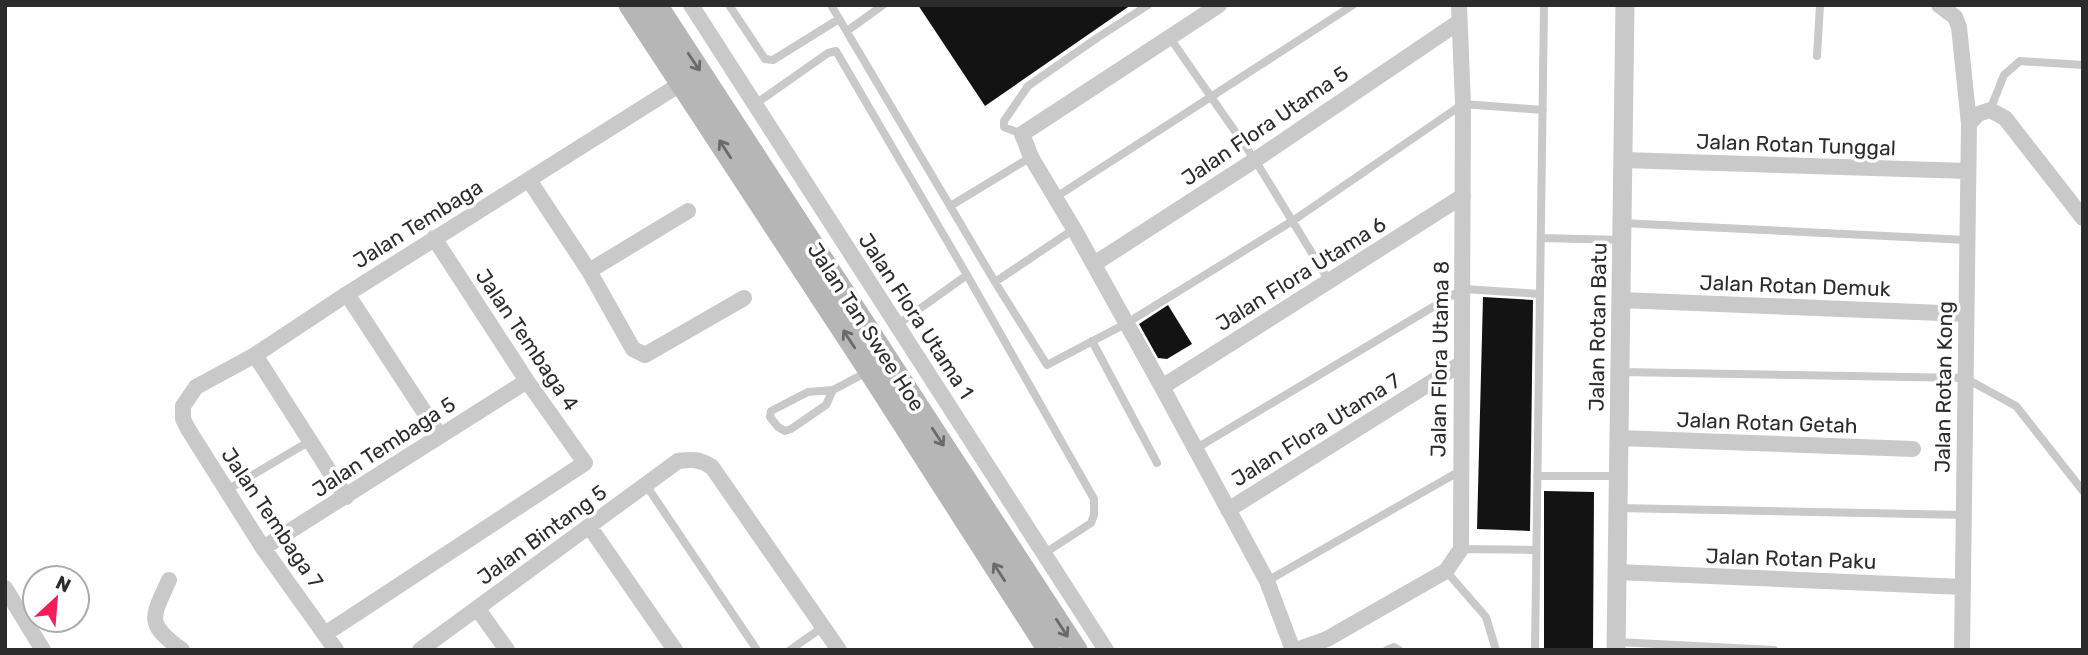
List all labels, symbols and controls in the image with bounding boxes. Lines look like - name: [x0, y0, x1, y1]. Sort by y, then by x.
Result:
- one-way arrow: [686, 52, 701, 71]
- street label: Jalan Flora Utama 5: [1177, 60, 1353, 191]
- street label: Jalan Rotan Tunggal: [1696, 129, 1896, 160]
- one-way arrow: [717, 139, 731, 159]
- street label: Jalan Tembaga: [349, 174, 487, 273]
- street label: Jalan Flora Utama 6: [1211, 211, 1390, 336]
- street label: Jalan Flora Utama 1: [854, 228, 979, 403]
- street label: Jalan Tan Swee Hoe: [803, 238, 930, 416]
- street label: Jalan Rotan Batu: [1584, 242, 1611, 412]
- street label: Jalan Flora Utama 8: [1425, 260, 1454, 458]
- street label: Jalan Tembaga 4: [471, 264, 584, 415]
- street label: Jalan Rotan Demuk: [1699, 270, 1891, 301]
- street label: Jalan Rotan Kong: [1930, 301, 1957, 473]
- one-way arrow: [842, 330, 856, 350]
- street label: Jalan Flora Utama 7: [1227, 367, 1405, 492]
- street label: Jalan Tembaga 5: [308, 391, 460, 502]
- street label: Jalan Rotan Getah: [1676, 407, 1858, 438]
- one-way arrow: [931, 427, 945, 447]
- street label: Jalan Tembaga 7: [216, 443, 329, 593]
- street label: Jalan Bintang 5: [472, 479, 611, 590]
- street label: Jalan Rotan Paku: [1705, 543, 1877, 574]
- one-way arrow: [991, 562, 1005, 582]
- north arrow: [21, 564, 91, 634]
- text: N: [52, 571, 74, 598]
- one-way arrow: [1055, 618, 1069, 637]

